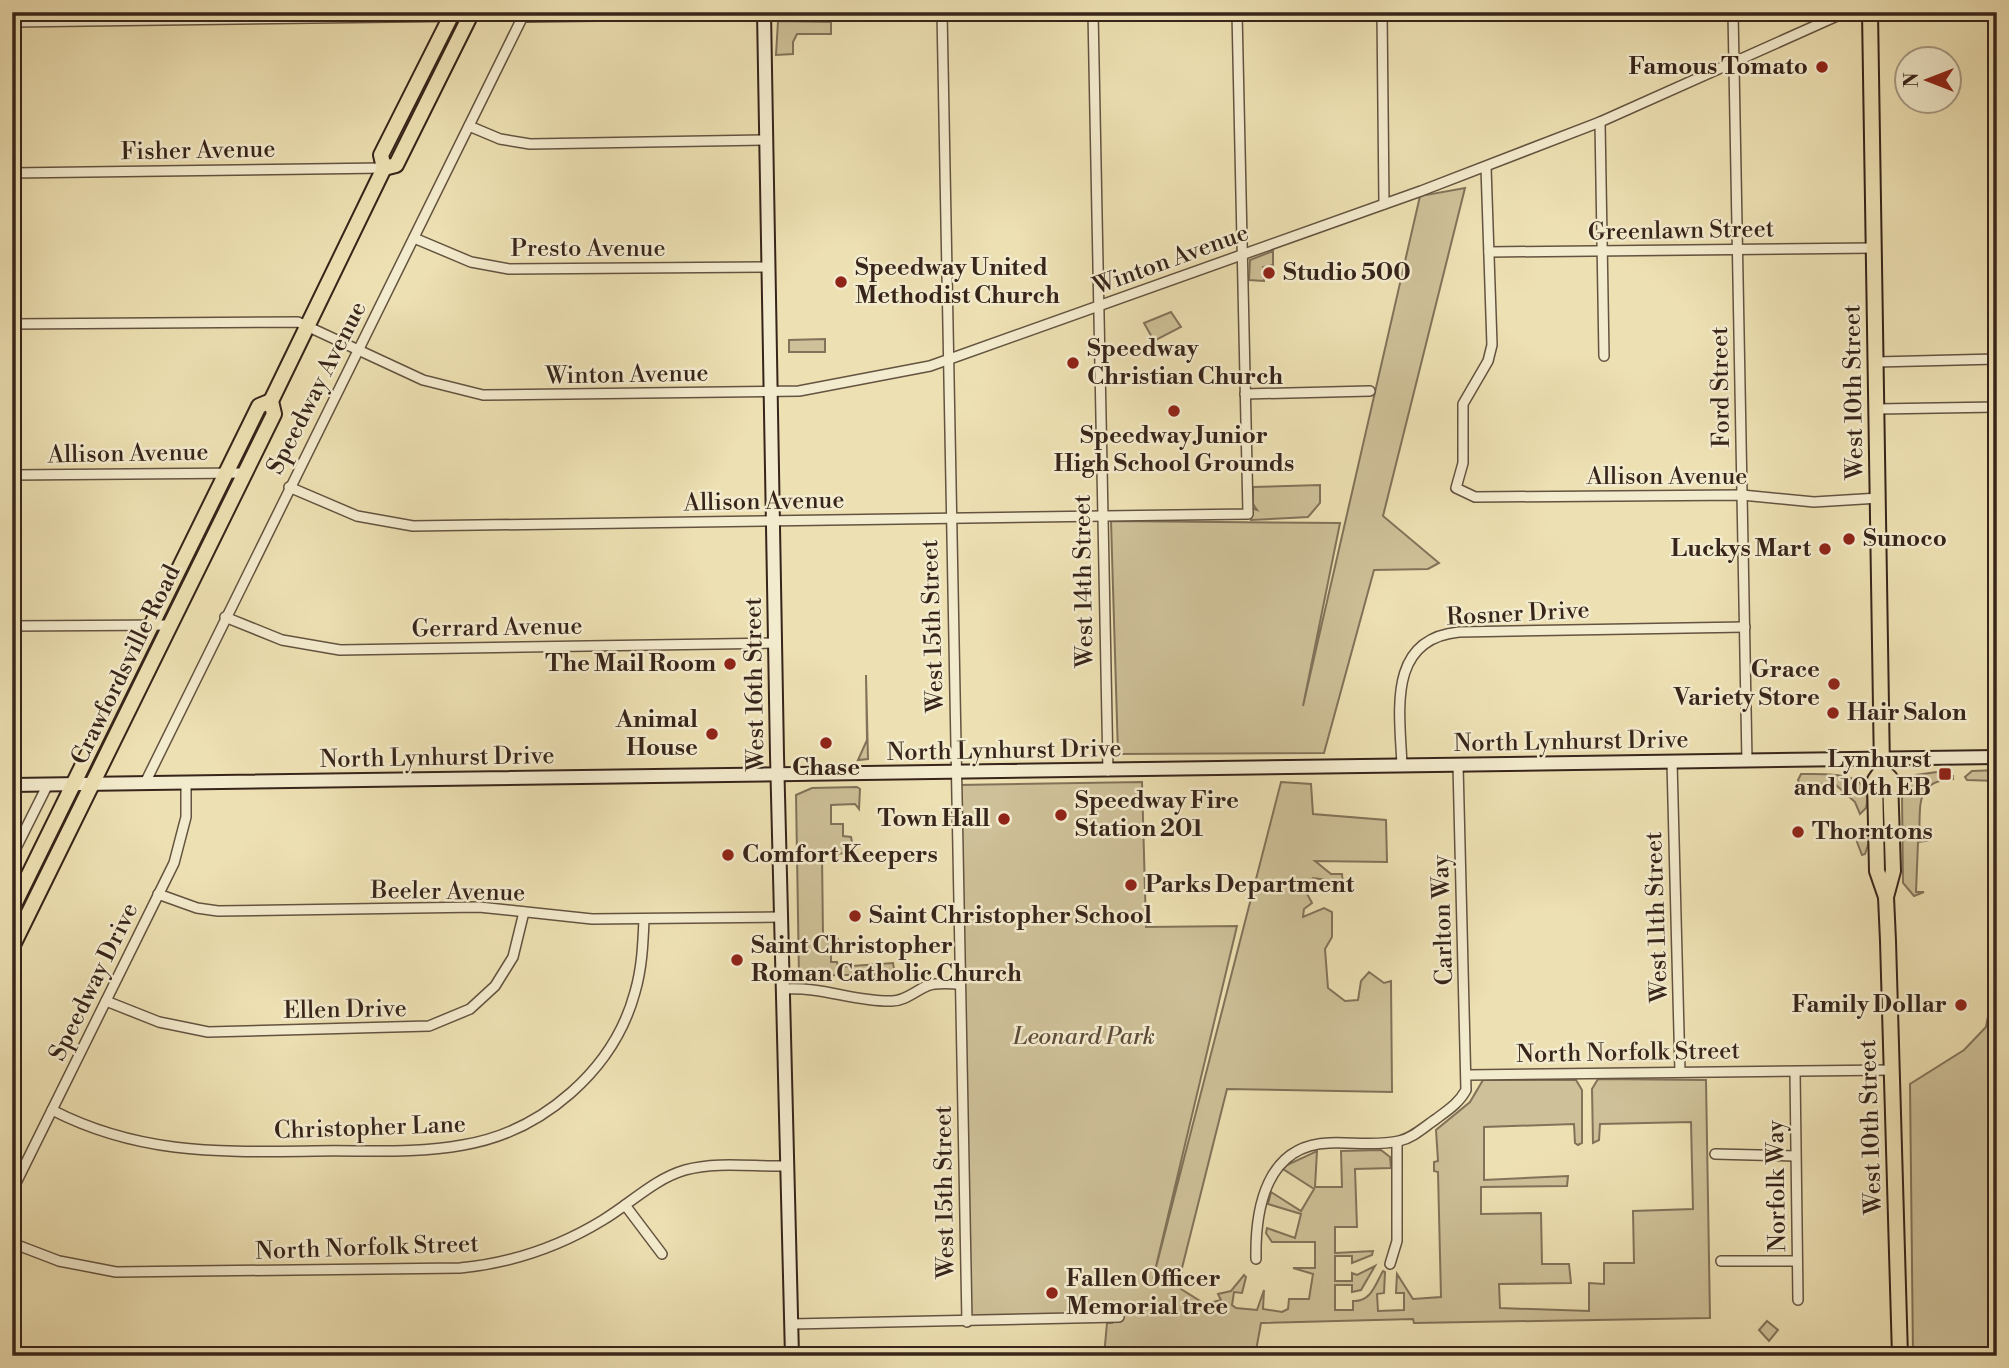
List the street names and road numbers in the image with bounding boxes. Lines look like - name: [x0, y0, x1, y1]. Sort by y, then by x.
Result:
- street label: Fisher Avenue: [120, 135, 276, 167]
- street label: Greenlawn Street: [1588, 214, 1775, 248]
- street label: Winton Avenue: [1088, 218, 1253, 302]
- street label: Presto Avenue: [510, 234, 666, 264]
- street label: Speedway Avenue: [260, 296, 374, 480]
- street label: West 10th Street: [1837, 304, 1871, 481]
- street label: Ford Street: [1705, 326, 1737, 448]
- street label: Winton Avenue: [544, 359, 709, 391]
- street label: Allison Avenue: [46, 438, 209, 470]
- street label: Allison Avenue: [1586, 462, 1747, 492]
- street label: Allison Avenue: [682, 486, 845, 518]
- street label: West 14th Street: [1067, 494, 1101, 669]
- street label: West 15th Street: [915, 538, 951, 714]
- street label: Crawfordsville Road: [65, 560, 188, 770]
- street label: Rosner Drive: [1446, 595, 1590, 633]
- street label: West 16th Street: [738, 596, 772, 772]
- street label: Gerrard Avenue: [411, 612, 583, 644]
- street label: North Lynhurst Drive: [1453, 725, 1689, 759]
- street label: North Lynhurst Drive: [886, 734, 1122, 768]
- street label: North Lynhurst Drive: [319, 741, 555, 775]
- street label: West 11th Street: [1639, 830, 1675, 1004]
- street label: Carlton Way: [1426, 854, 1460, 986]
- street label: Beeler Avenue: [369, 876, 526, 908]
- street label: Speedway Drive: [43, 898, 145, 1066]
- street label: Ellen Drive: [283, 994, 407, 1026]
- street label: North Norfolk Street: [1516, 1036, 1741, 1070]
- street label: West 10th Street: [1853, 1038, 1889, 1216]
- street label: West 15th Street: [928, 1105, 962, 1280]
- street label: Christopher Lane: [274, 1110, 466, 1146]
- street label: Norfolk Way: [1761, 1119, 1793, 1252]
- street label: North Norfolk Street: [255, 1229, 480, 1267]

